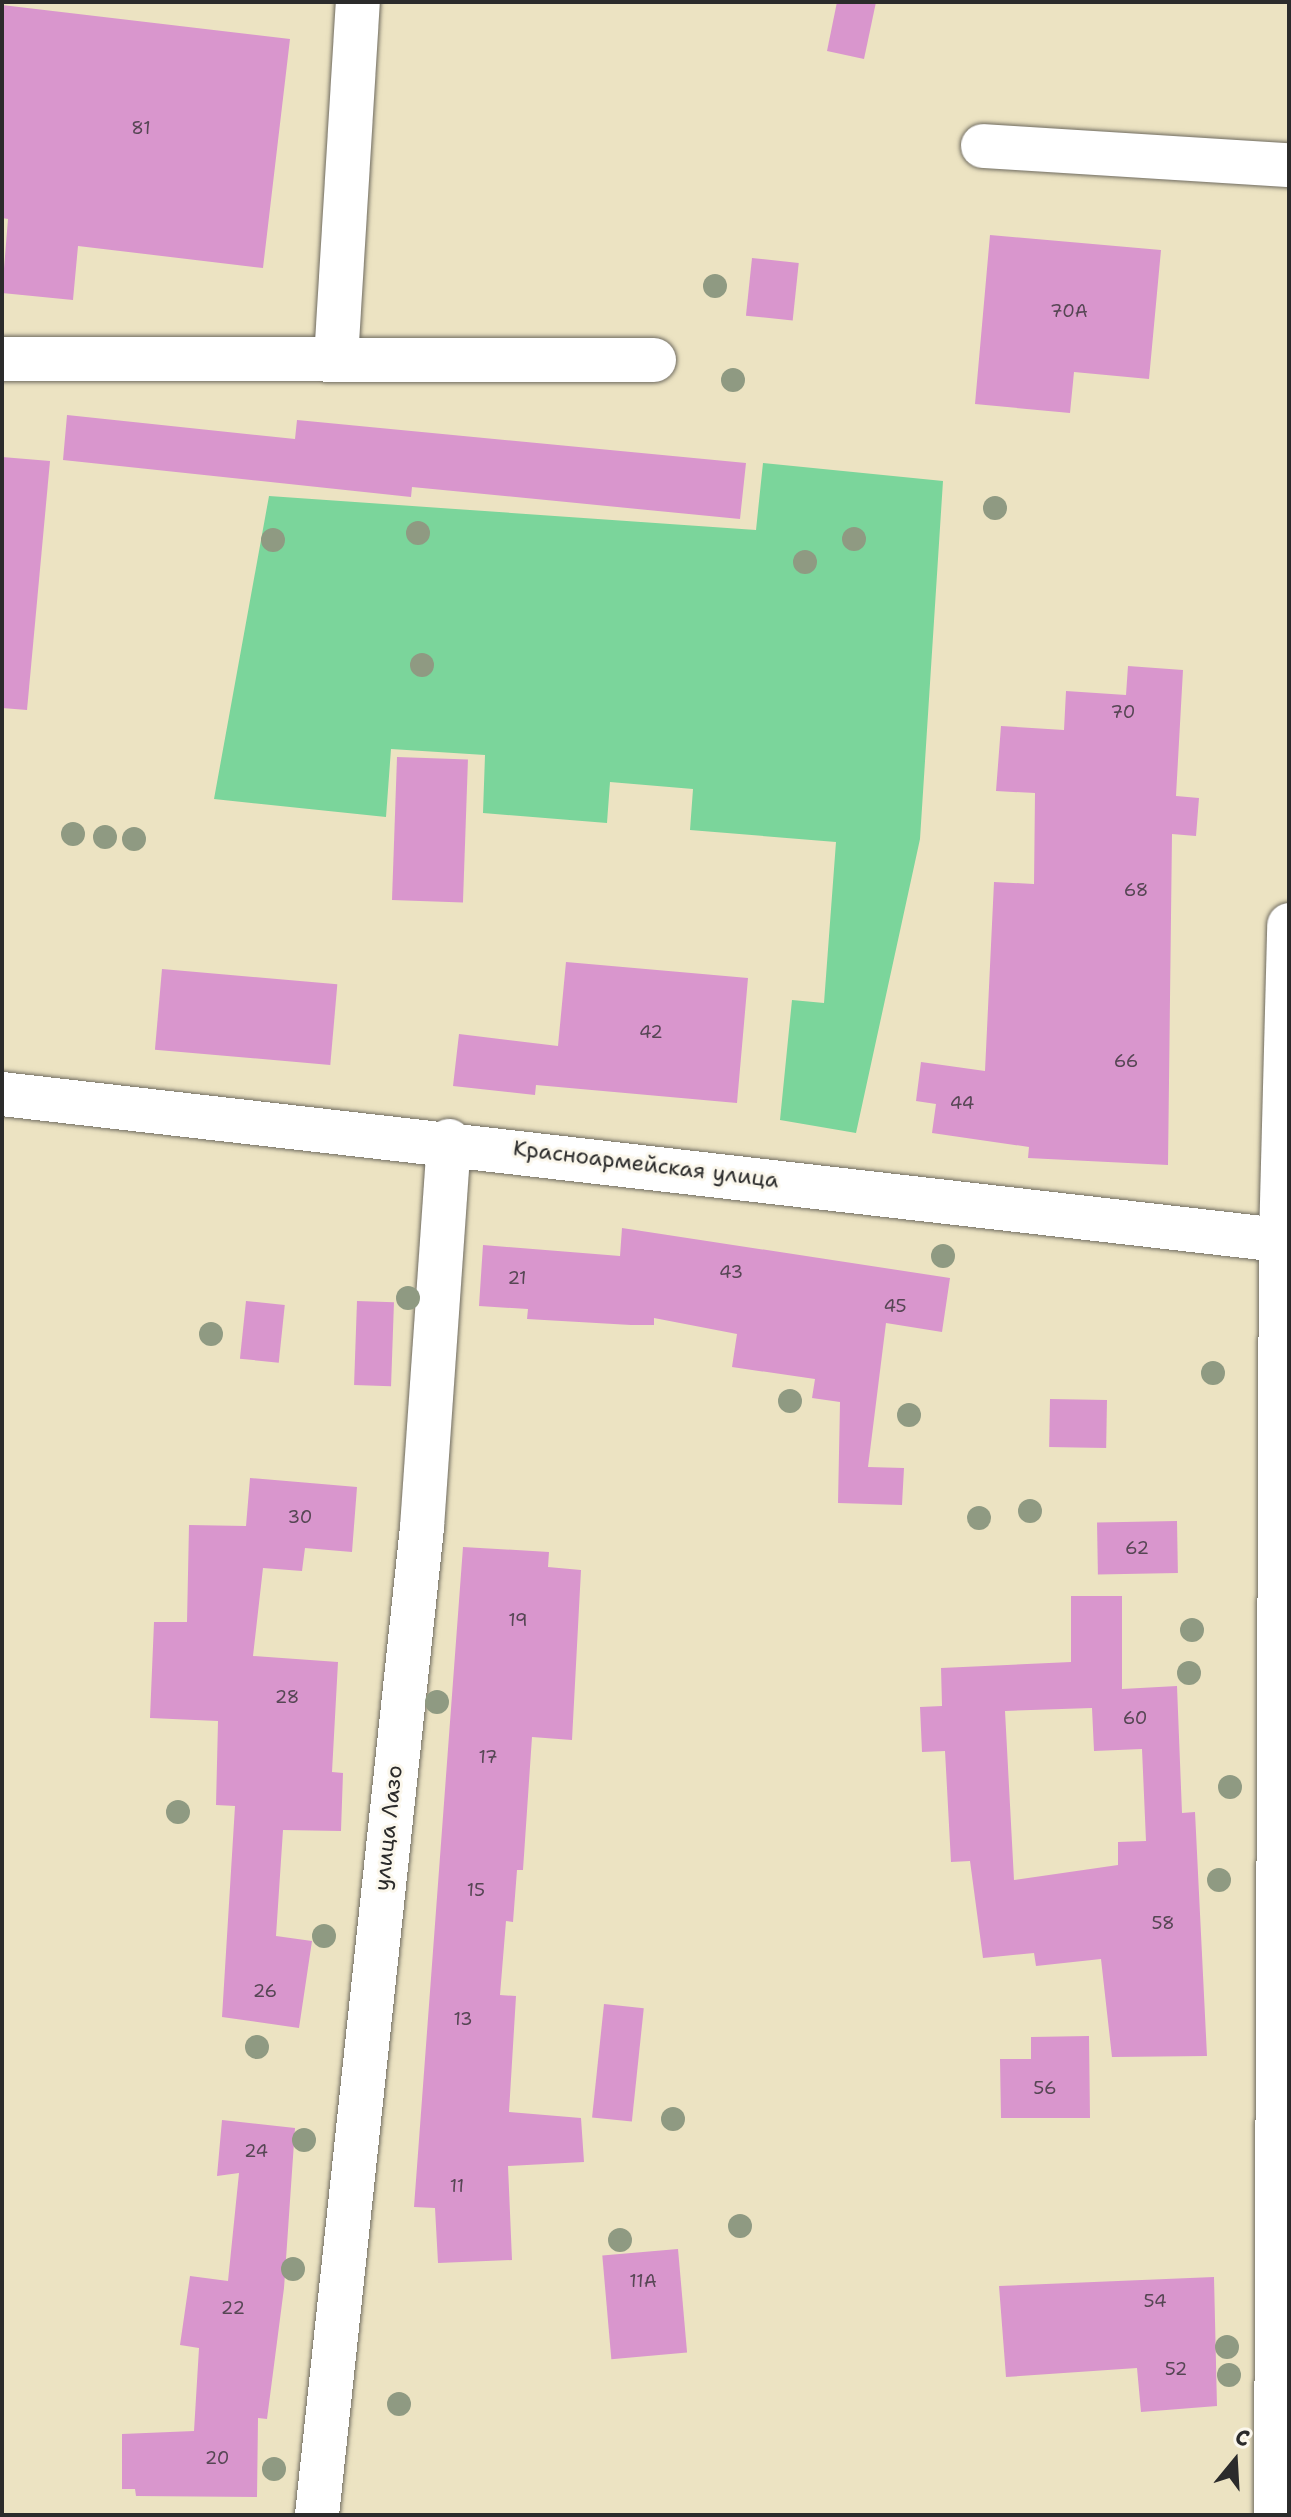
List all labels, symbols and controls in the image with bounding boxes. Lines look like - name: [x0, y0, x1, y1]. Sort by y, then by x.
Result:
- house number: 81: [131, 117, 151, 139]
- house number: 70А: [1050, 300, 1088, 322]
- house number: 70: [1111, 701, 1135, 723]
- house number: 68: [1124, 879, 1148, 901]
- house number: 42: [639, 1021, 663, 1043]
- house number: 66: [1114, 1050, 1138, 1072]
- house number: 44: [950, 1092, 974, 1114]
- street label: Красноармейская улица: [512, 1135, 780, 1193]
- house number: 43: [719, 1261, 743, 1283]
- house number: 21: [507, 1267, 527, 1289]
- house number: 45: [883, 1295, 907, 1317]
- house number: 30: [288, 1506, 312, 1528]
- house number: 62: [1125, 1537, 1149, 1559]
- house number: 19: [508, 1609, 528, 1631]
- house number: 28: [275, 1686, 299, 1708]
- house number: 60: [1123, 1707, 1147, 1729]
- house number: 17: [478, 1746, 498, 1768]
- street label: улица Лазо: [368, 1764, 408, 1892]
- house number: 15: [467, 1879, 485, 1901]
- house number: 58: [1151, 1912, 1175, 1934]
- house number: 26: [253, 1980, 277, 2002]
- house number: 13: [453, 2008, 473, 2030]
- house number: 56: [1033, 2077, 1057, 2099]
- house number: 24: [244, 2140, 268, 2162]
- house number: 11: [450, 2175, 464, 2197]
- house number: 11А: [629, 2270, 657, 2292]
- house number: 54: [1143, 2290, 1167, 2312]
- house number: 22: [221, 2297, 245, 2319]
- house number: 52: [1165, 2358, 1187, 2380]
- north arrow: [1195, 2421, 1275, 2501]
- text: С: [1232, 2422, 1253, 2454]
- house number: 20: [205, 2447, 229, 2469]

